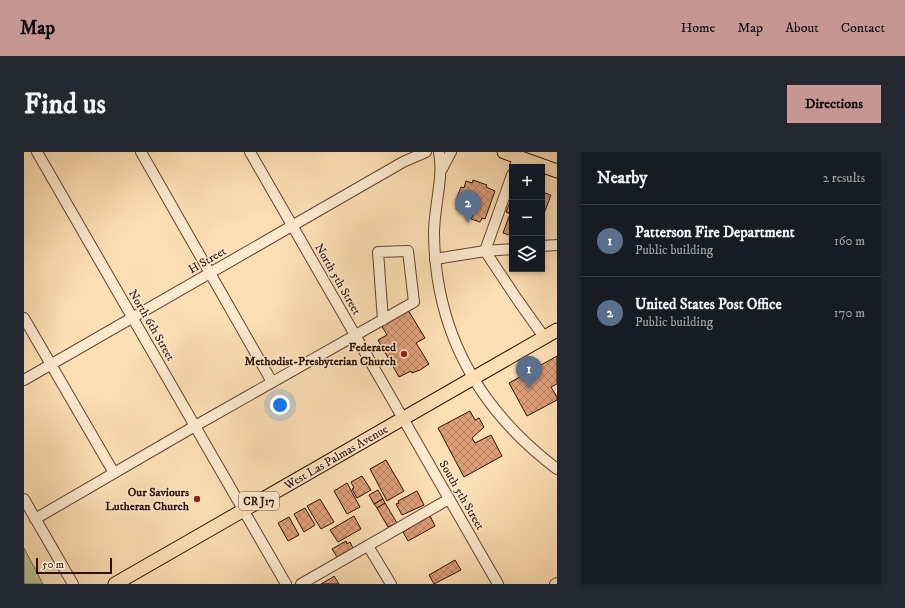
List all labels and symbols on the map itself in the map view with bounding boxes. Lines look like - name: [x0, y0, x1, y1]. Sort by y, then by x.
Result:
- pin: 2: [455, 190, 481, 223]
- street label: North 5th Street: [311, 241, 364, 318]
- street label: H Street: [186, 244, 229, 277]
- street label: North 6th Street: [125, 287, 178, 364]
- place label: Federated Methodist-Presbyterian Church: [245, 340, 397, 369]
- marker: Federated Methodist-Presbyterian Church: [399, 349, 409, 359]
- pin: 1: [516, 356, 542, 389]
- your location: [270, 395, 290, 415]
- street label: West Las Palmas Avenue: [281, 422, 391, 494]
- street label: South 5th Street: [436, 458, 488, 533]
- place label: Our Saviours Lutheran Church: [105, 485, 190, 514]
- road number: CR J17: [239, 492, 279, 510]
- marker: Our Saviours Lutheran Church: [192, 494, 202, 504]
- scale bar: [36, 556, 112, 575]

